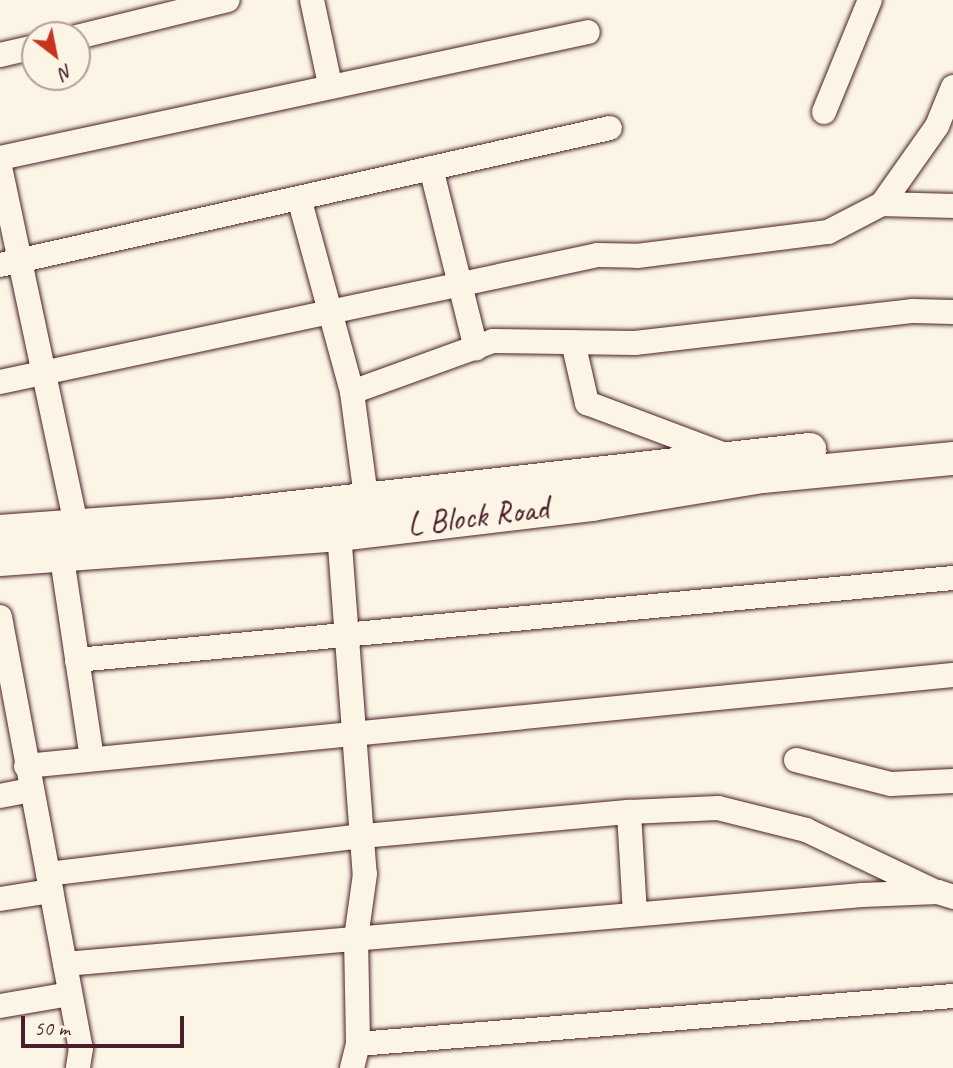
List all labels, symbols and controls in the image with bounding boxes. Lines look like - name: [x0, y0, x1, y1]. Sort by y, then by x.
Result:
- north arrow: [21, 21, 91, 91]
- text: N: [55, 59, 77, 85]
- street label: L Block Road: [404, 489, 552, 545]
- scale bar: [24, 1002, 187, 1046]
- text: 50 m: [34, 1015, 70, 1041]

